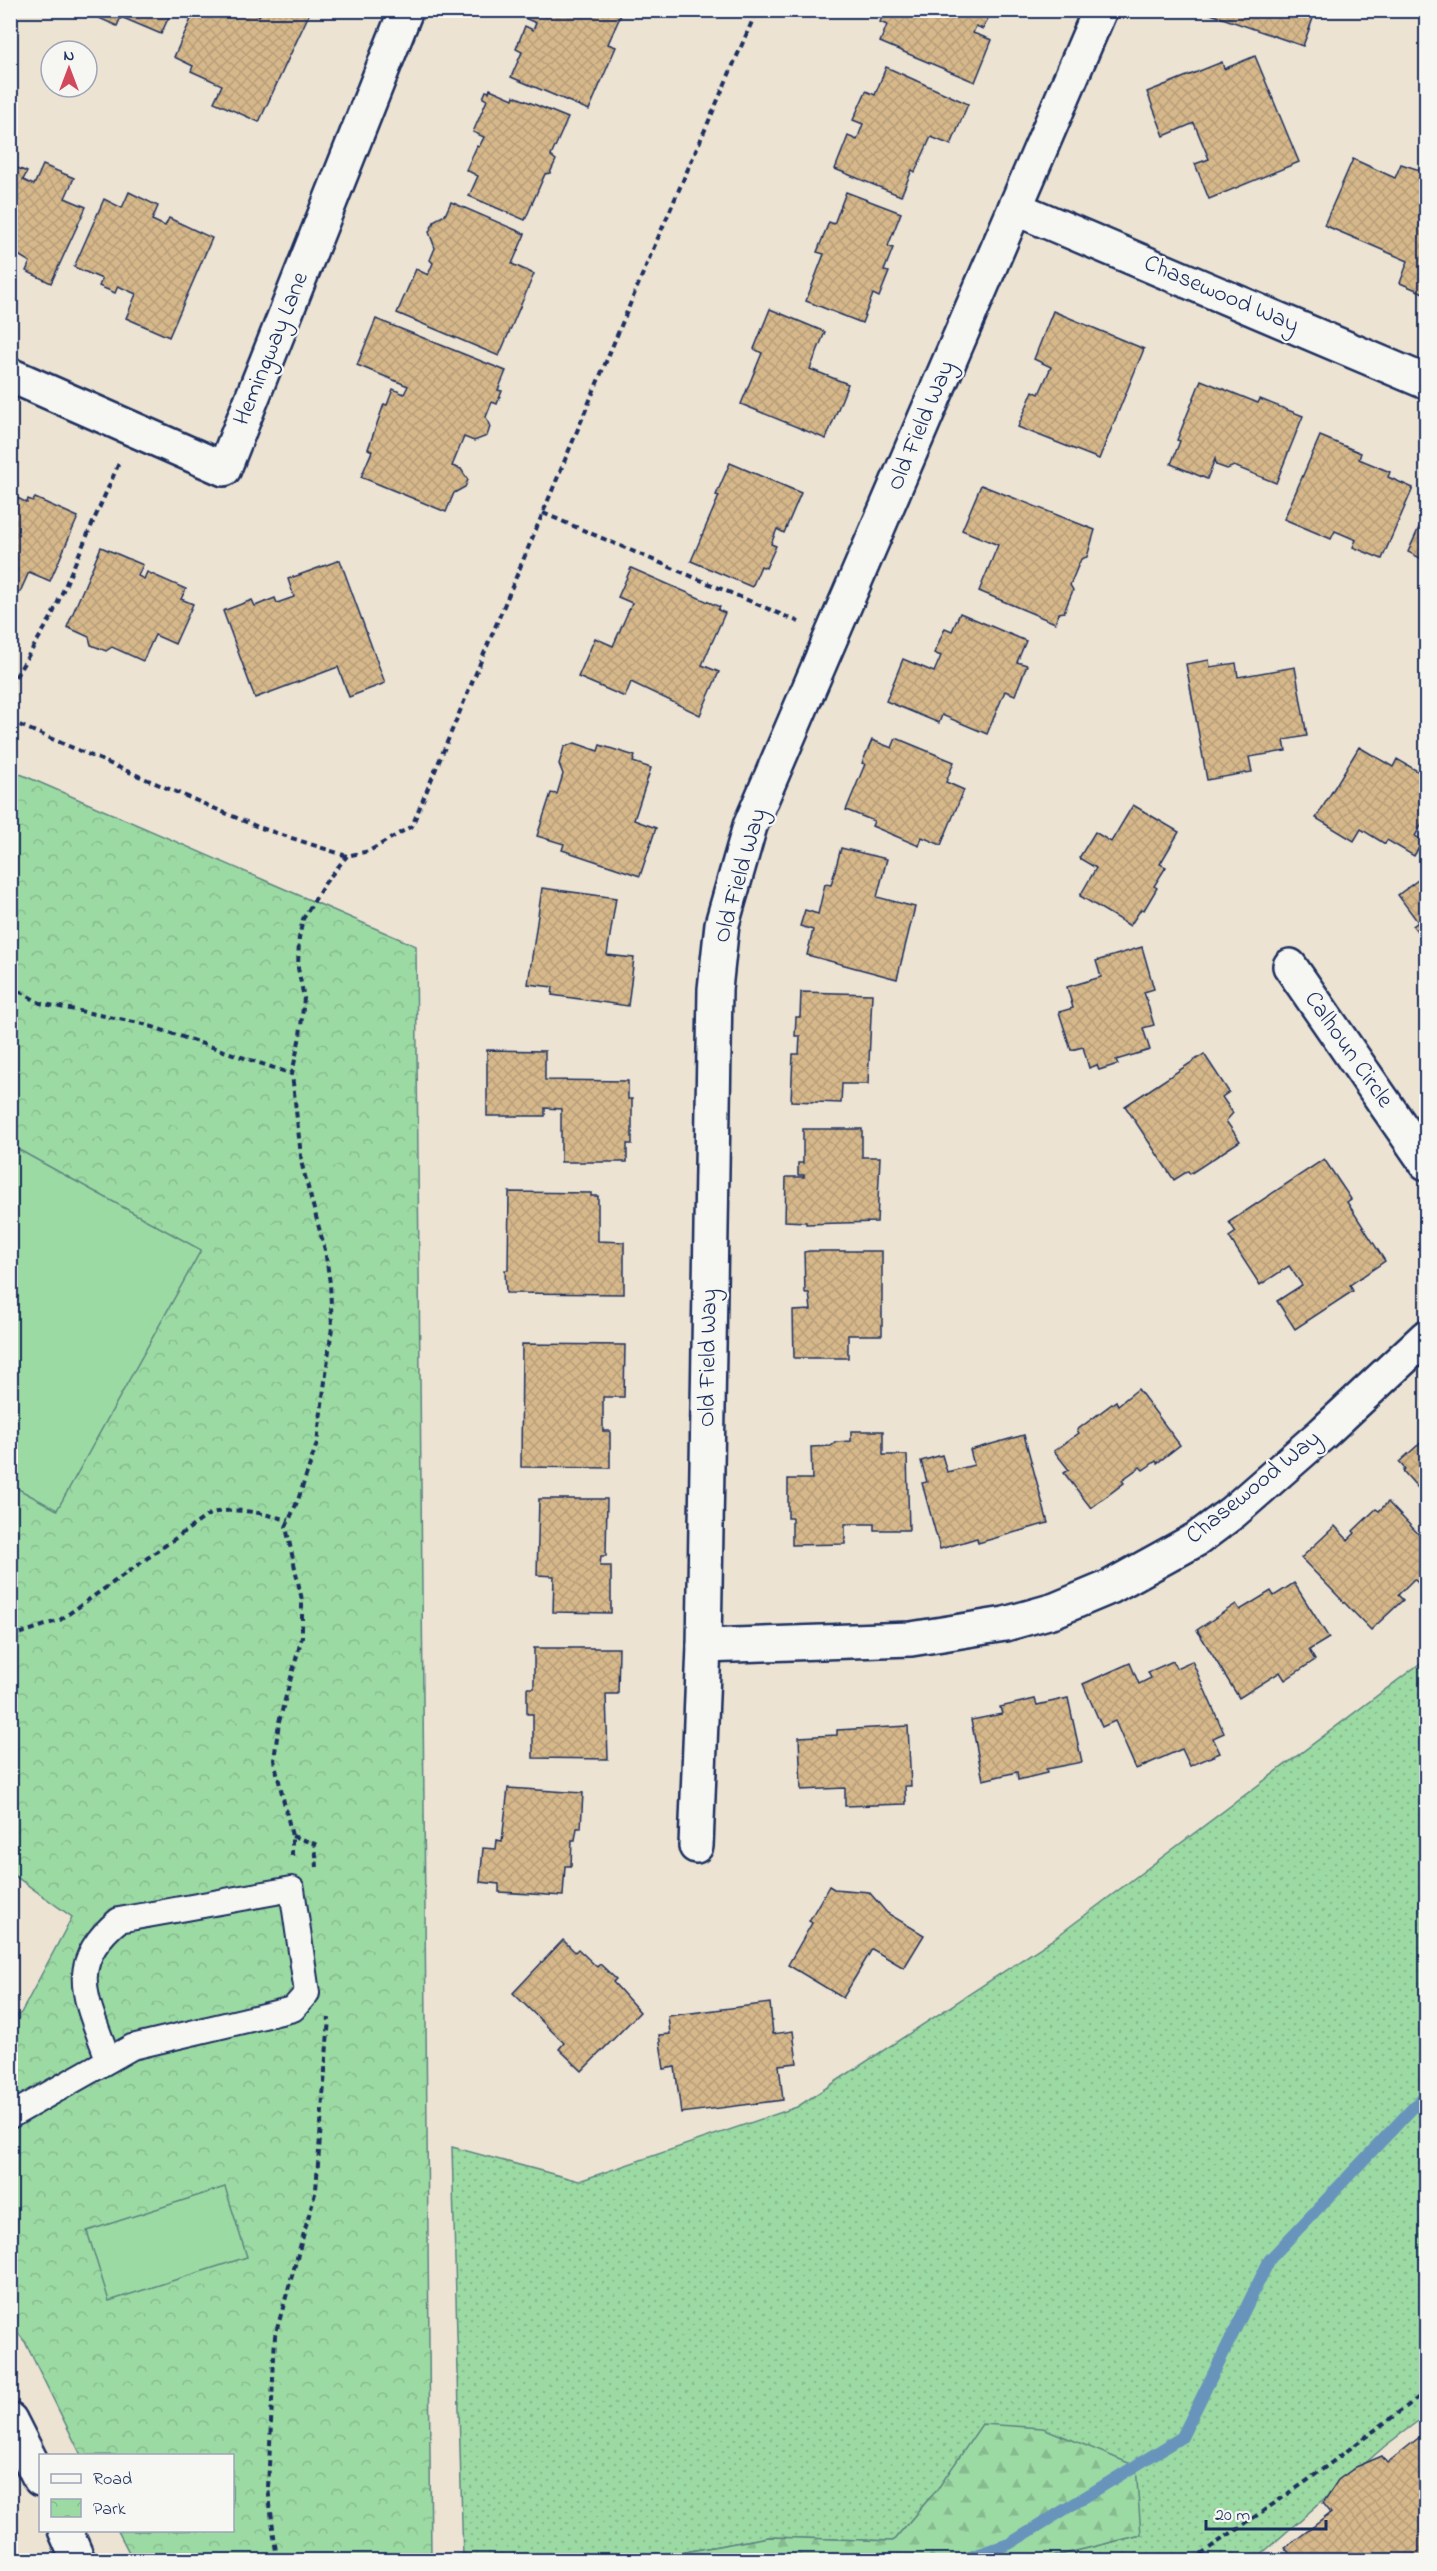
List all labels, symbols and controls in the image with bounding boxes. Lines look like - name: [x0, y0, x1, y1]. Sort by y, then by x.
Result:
- north arrow: [39, 39, 99, 99]
- text: N: [64, 44, 75, 68]
- street label: Chasewood Way: [1138, 247, 1304, 344]
- street label: Hemingway Lane: [225, 267, 320, 431]
- street label: Old Field Way: [879, 355, 966, 497]
- street label: Old Field Way: [705, 805, 778, 948]
- street label: Calhoun Circle: [1295, 984, 1401, 1116]
- street label: Old Field Way: [690, 1289, 729, 1427]
- street label: Chasewood Way: [1179, 1422, 1330, 1554]
- legend: [39, 2454, 234, 2532]
- text: Road: [93, 2467, 132, 2493]
- scale bar: [1206, 2493, 1326, 2531]
- text: Park: [93, 2497, 126, 2523]
- text: 20 m: [1215, 2503, 1250, 2529]

